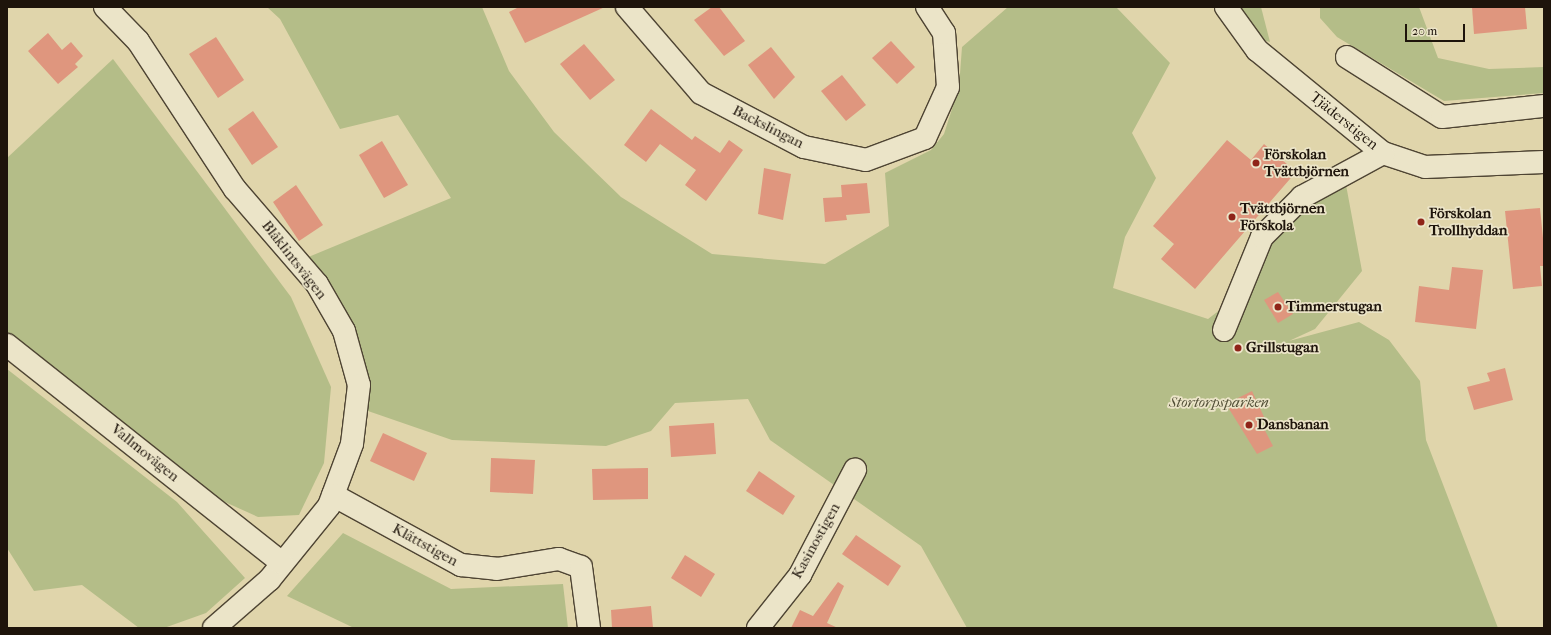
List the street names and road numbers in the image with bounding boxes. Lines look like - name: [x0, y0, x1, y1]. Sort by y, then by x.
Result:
- street label: Tjäderstigen: [1306, 88, 1382, 154]
- street label: Backslingan: [729, 101, 807, 153]
- street label: Blåklintsvägen: [258, 217, 330, 303]
- street label: Vallmovägen: [107, 420, 183, 486]
- street label: Kasinostigen: [788, 500, 844, 582]
- street label: Klättstigen: [389, 520, 461, 570]

